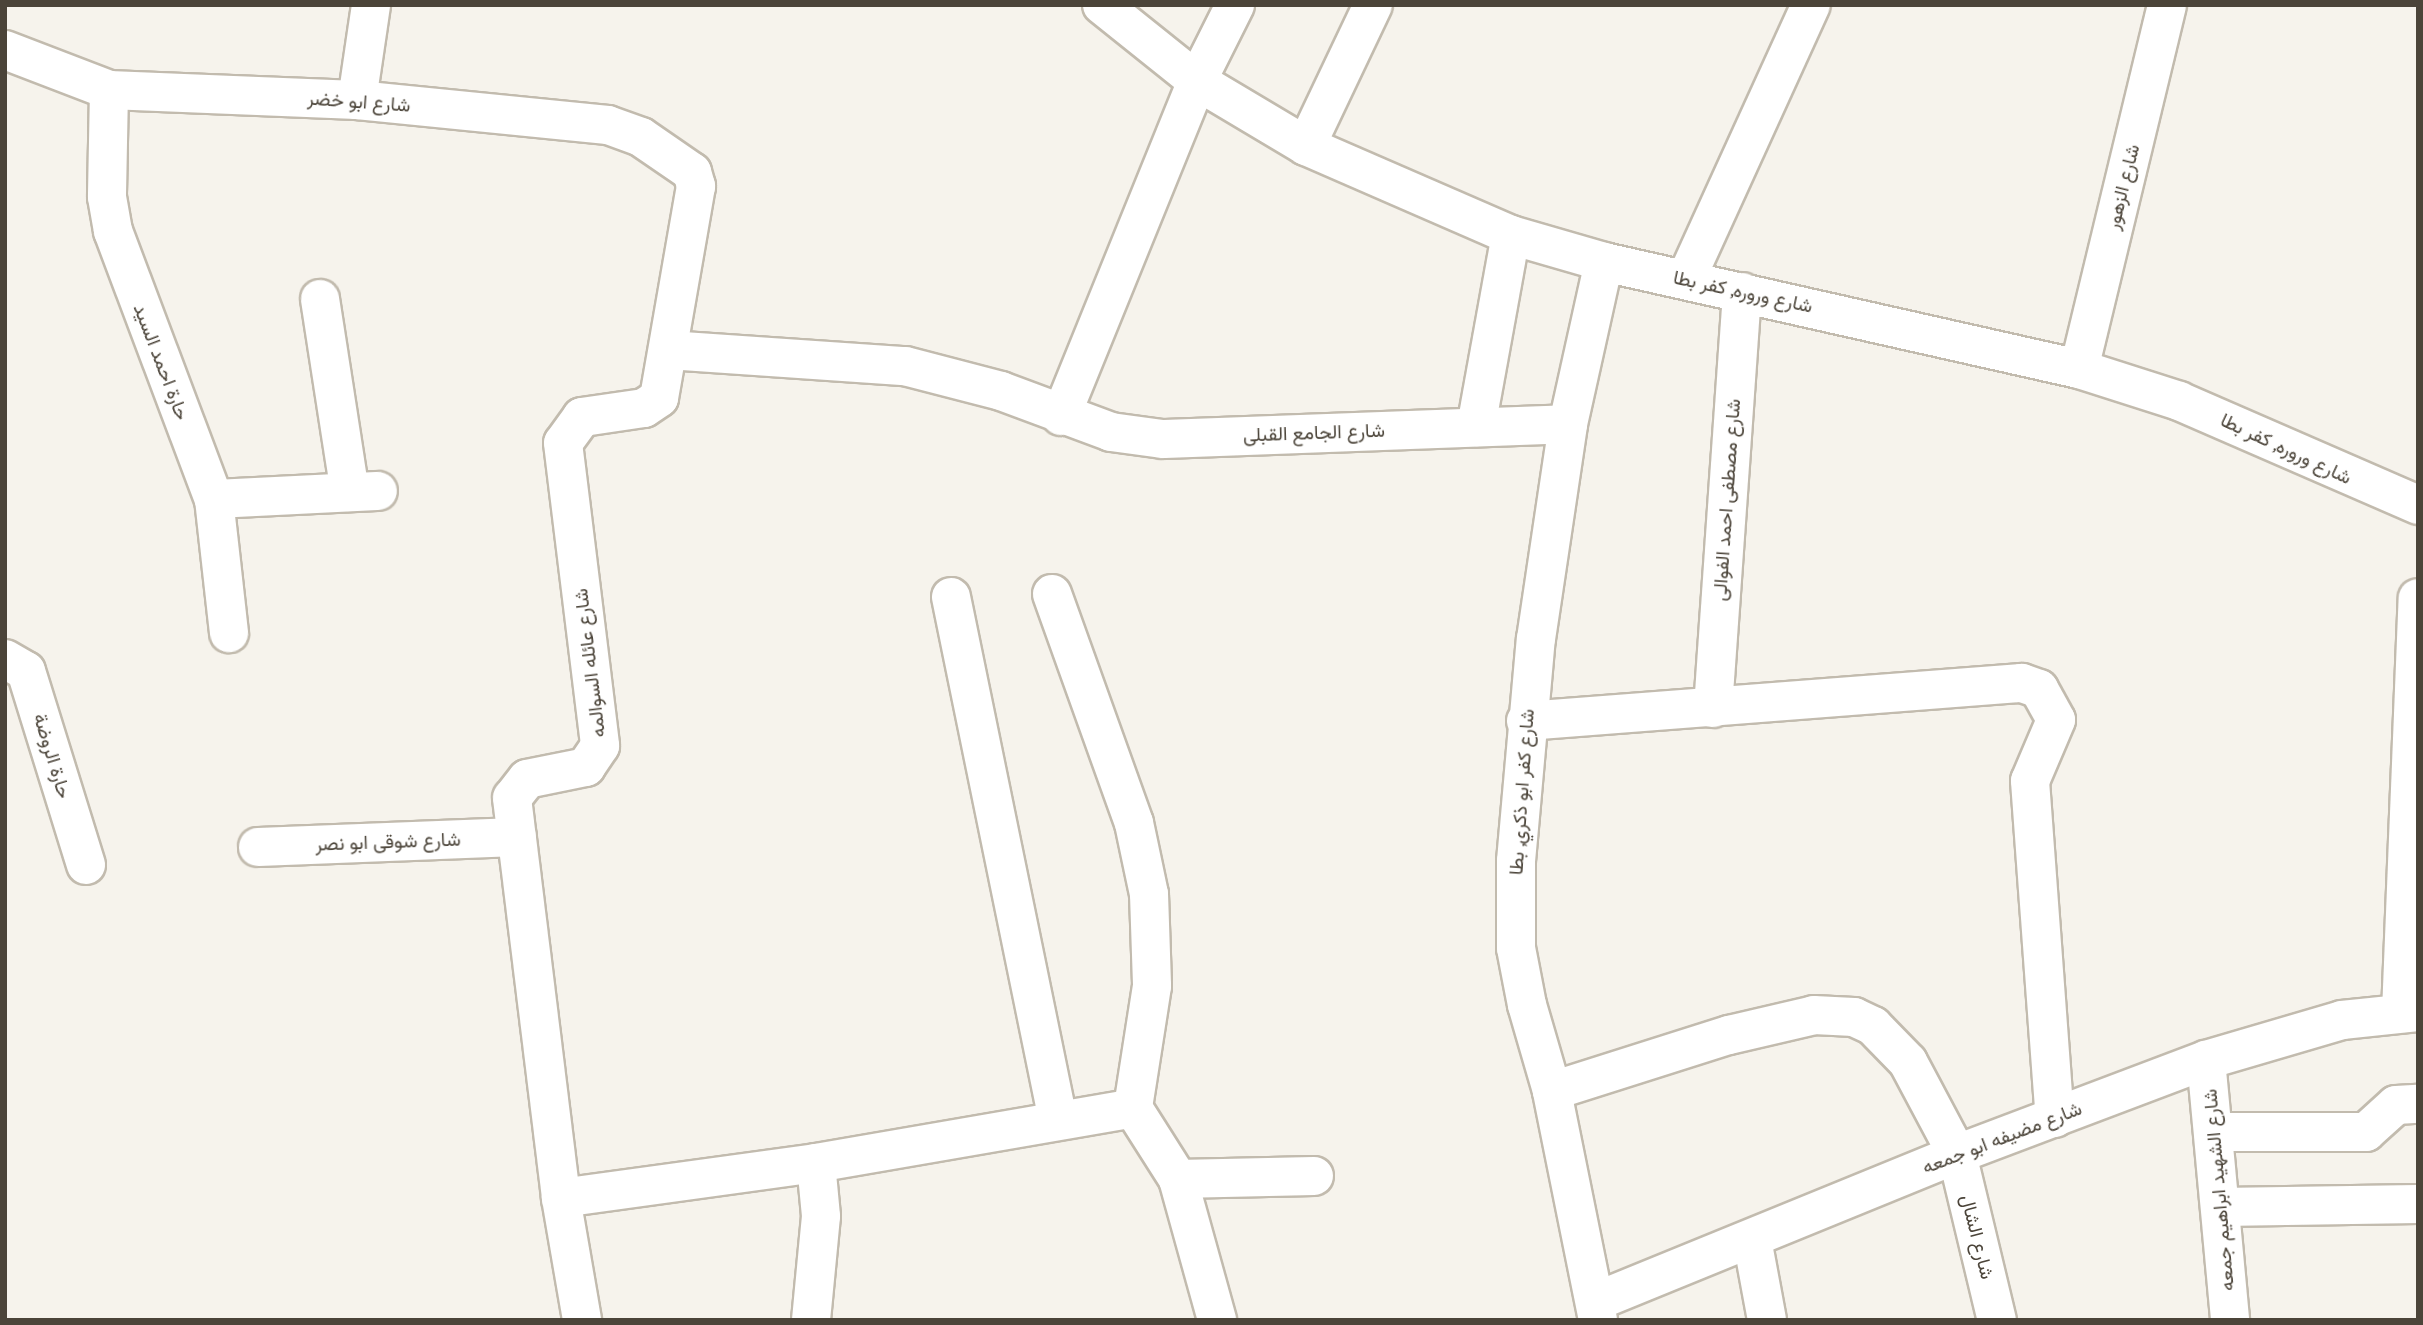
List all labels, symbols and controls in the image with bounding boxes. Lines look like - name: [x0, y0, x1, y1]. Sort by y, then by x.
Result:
- street label: شارع ابو خضر: [307, 87, 411, 117]
- street label: شارع الزهور: [2101, 142, 2145, 232]
- street label: شارع وروره, كفر بطا: [1671, 266, 1815, 318]
- street label: حارة احمد السيد: [128, 301, 194, 423]
- street label: شارع مصطفى احمد الفوالى: [1709, 398, 1745, 602]
- street label: شارع وروره, كفر بطا: [2216, 408, 2356, 490]
- street label: شارع الجامع القبلى: [1243, 419, 1385, 447]
- street label: شارع عائله السوالمه: [570, 587, 610, 739]
- street label: شارع كفر ابو ذكري, بطا: [1505, 707, 1539, 877]
- street label: حارة الروضة: [28, 711, 76, 801]
- street label: شارع شوقى ابو نصر: [315, 828, 461, 856]
- street label: شارع الشهيد ابراهيم جمعه: [2199, 1088, 2239, 1292]
- street label: شارع مضيفه ابو جمعه: [1919, 1097, 2085, 1179]
- street label: شارع الشال: [1955, 1192, 1999, 1282]

